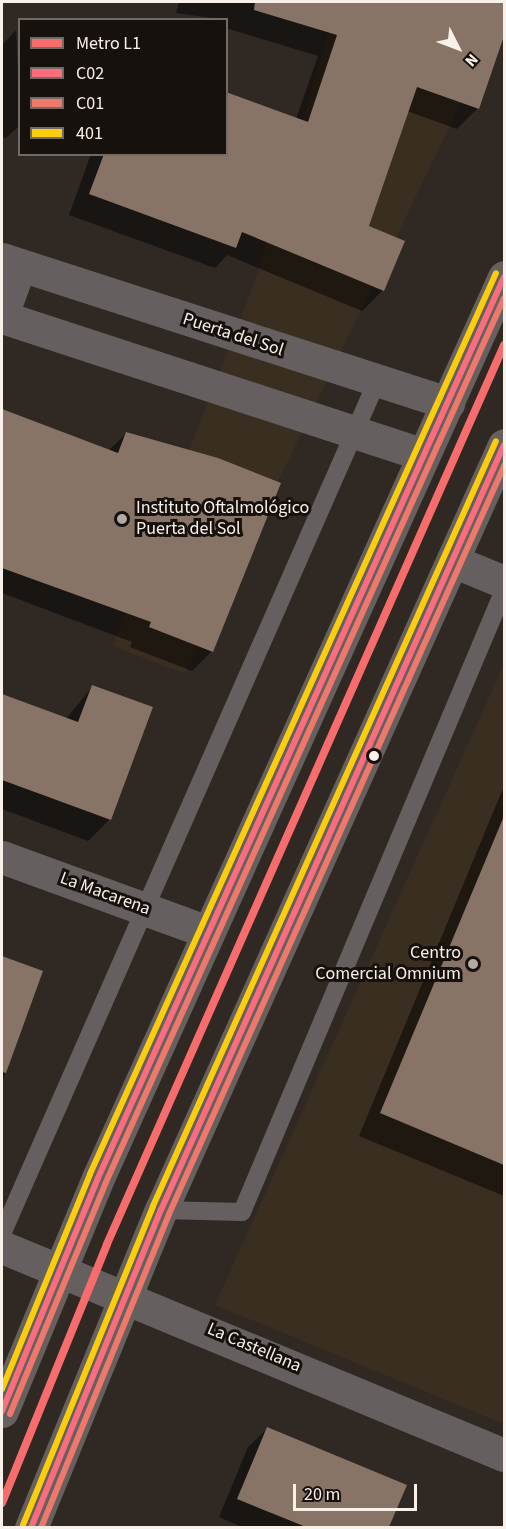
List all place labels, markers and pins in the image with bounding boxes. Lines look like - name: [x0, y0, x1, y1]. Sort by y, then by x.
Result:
- place label: Instituto Oftalmológico Puerta del Sol: [136, 498, 309, 540]
- marker: Instituto Oftalmológico Puerta del Sol: [113, 510, 131, 528]
- unlabelled marker: [368, 750, 380, 762]
- place label: Centro Comercial Omnium: [315, 943, 461, 986]
- marker: Centro Comercial Omnium: [466, 957, 480, 971]

